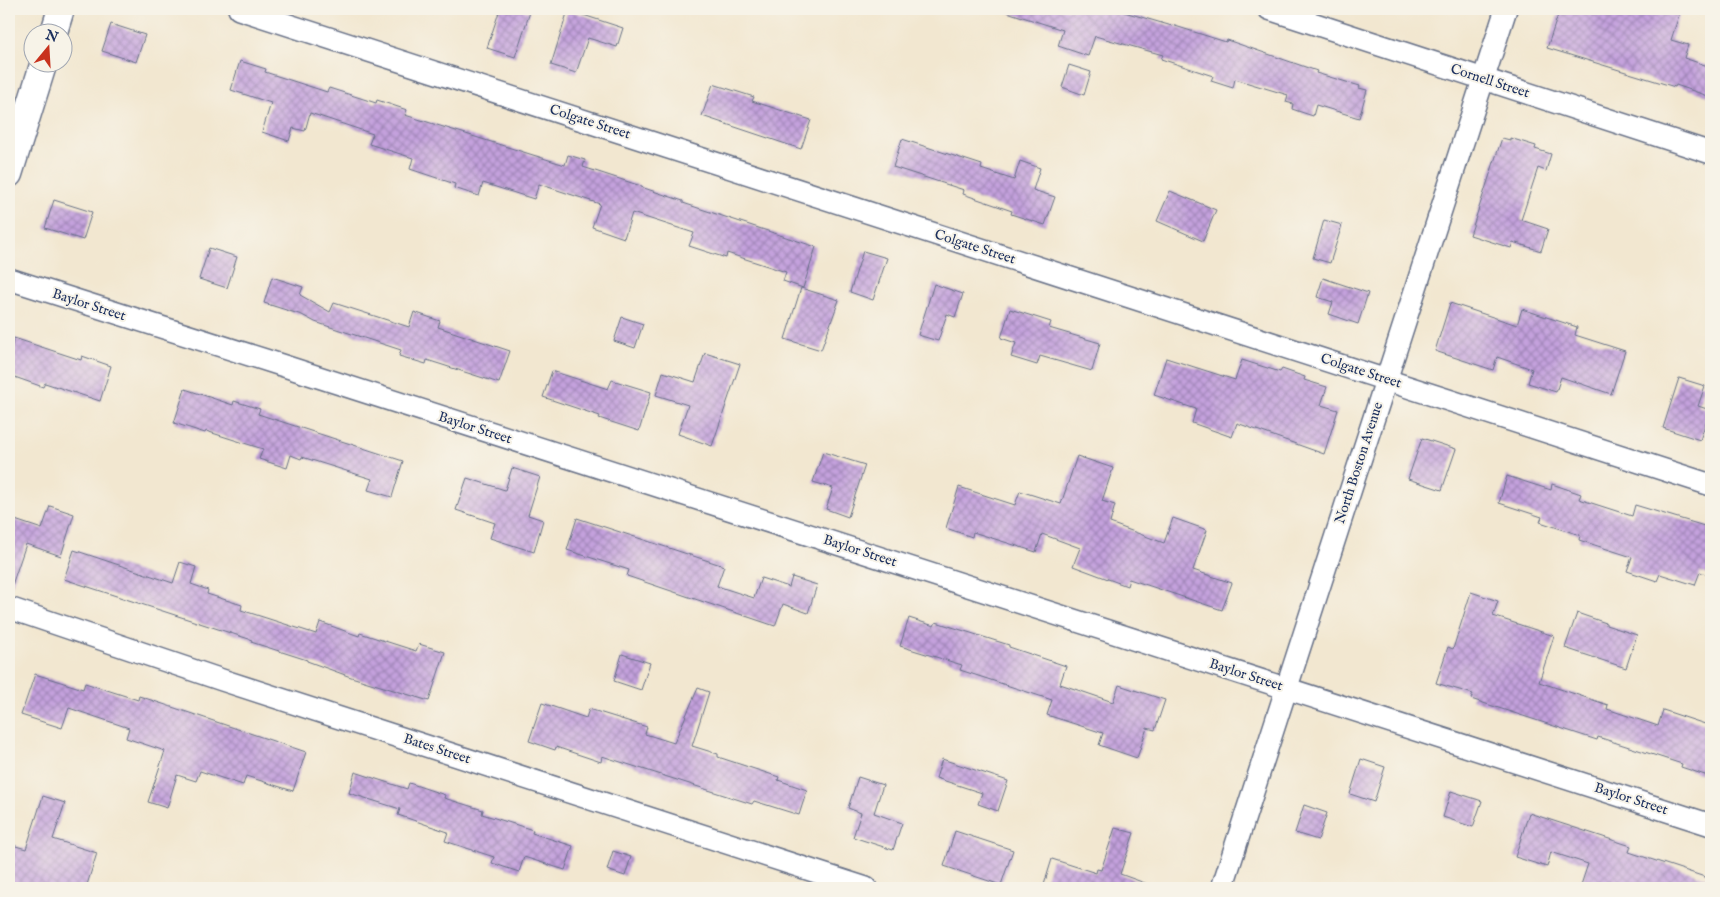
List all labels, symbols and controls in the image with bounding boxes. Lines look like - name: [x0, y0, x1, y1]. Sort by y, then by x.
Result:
- north arrow: [22, 22, 72, 72]
- text: N: [42, 26, 60, 47]
- street label: Cornell Street: [1448, 60, 1532, 102]
- street label: Colgate Street: [547, 100, 633, 144]
- street label: Colgate Street: [932, 225, 1018, 269]
- street label: Baylor Street: [50, 285, 128, 325]
- street label: Colgate Street: [1318, 349, 1404, 393]
- street label: North Boston Avenue: [1331, 399, 1387, 526]
- street label: Baylor Street: [436, 408, 514, 448]
- street label: Baylor Street: [821, 531, 899, 571]
- street label: Baylor Street: [1207, 655, 1285, 695]
- street label: Bates Street: [401, 730, 473, 768]
- street label: Baylor Street: [1592, 779, 1670, 819]

